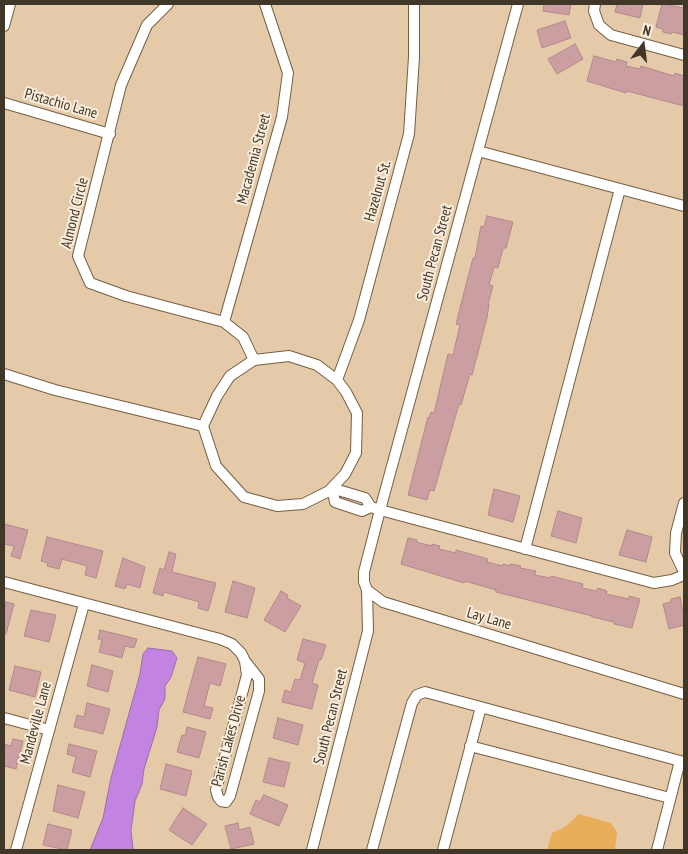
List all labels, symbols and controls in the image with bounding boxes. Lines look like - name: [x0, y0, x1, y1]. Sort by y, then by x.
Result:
- north arrow: [618, 20, 668, 70]
- text: N: [641, 21, 653, 40]
- street label: Pistachio Lane: [23, 85, 99, 123]
- street label: Macademia Street: [233, 112, 275, 206]
- street label: Hazelnut St.: [361, 158, 395, 224]
- street label: Almond Circle: [58, 176, 92, 250]
- street label: South Pecan Street: [414, 203, 456, 303]
- street label: Lay Lane: [465, 604, 513, 634]
- street label: South Pecan Street: [310, 667, 352, 767]
- street label: Mandeville Lane: [16, 680, 56, 766]
- street label: Parish Lakes Drive: [208, 693, 250, 789]

